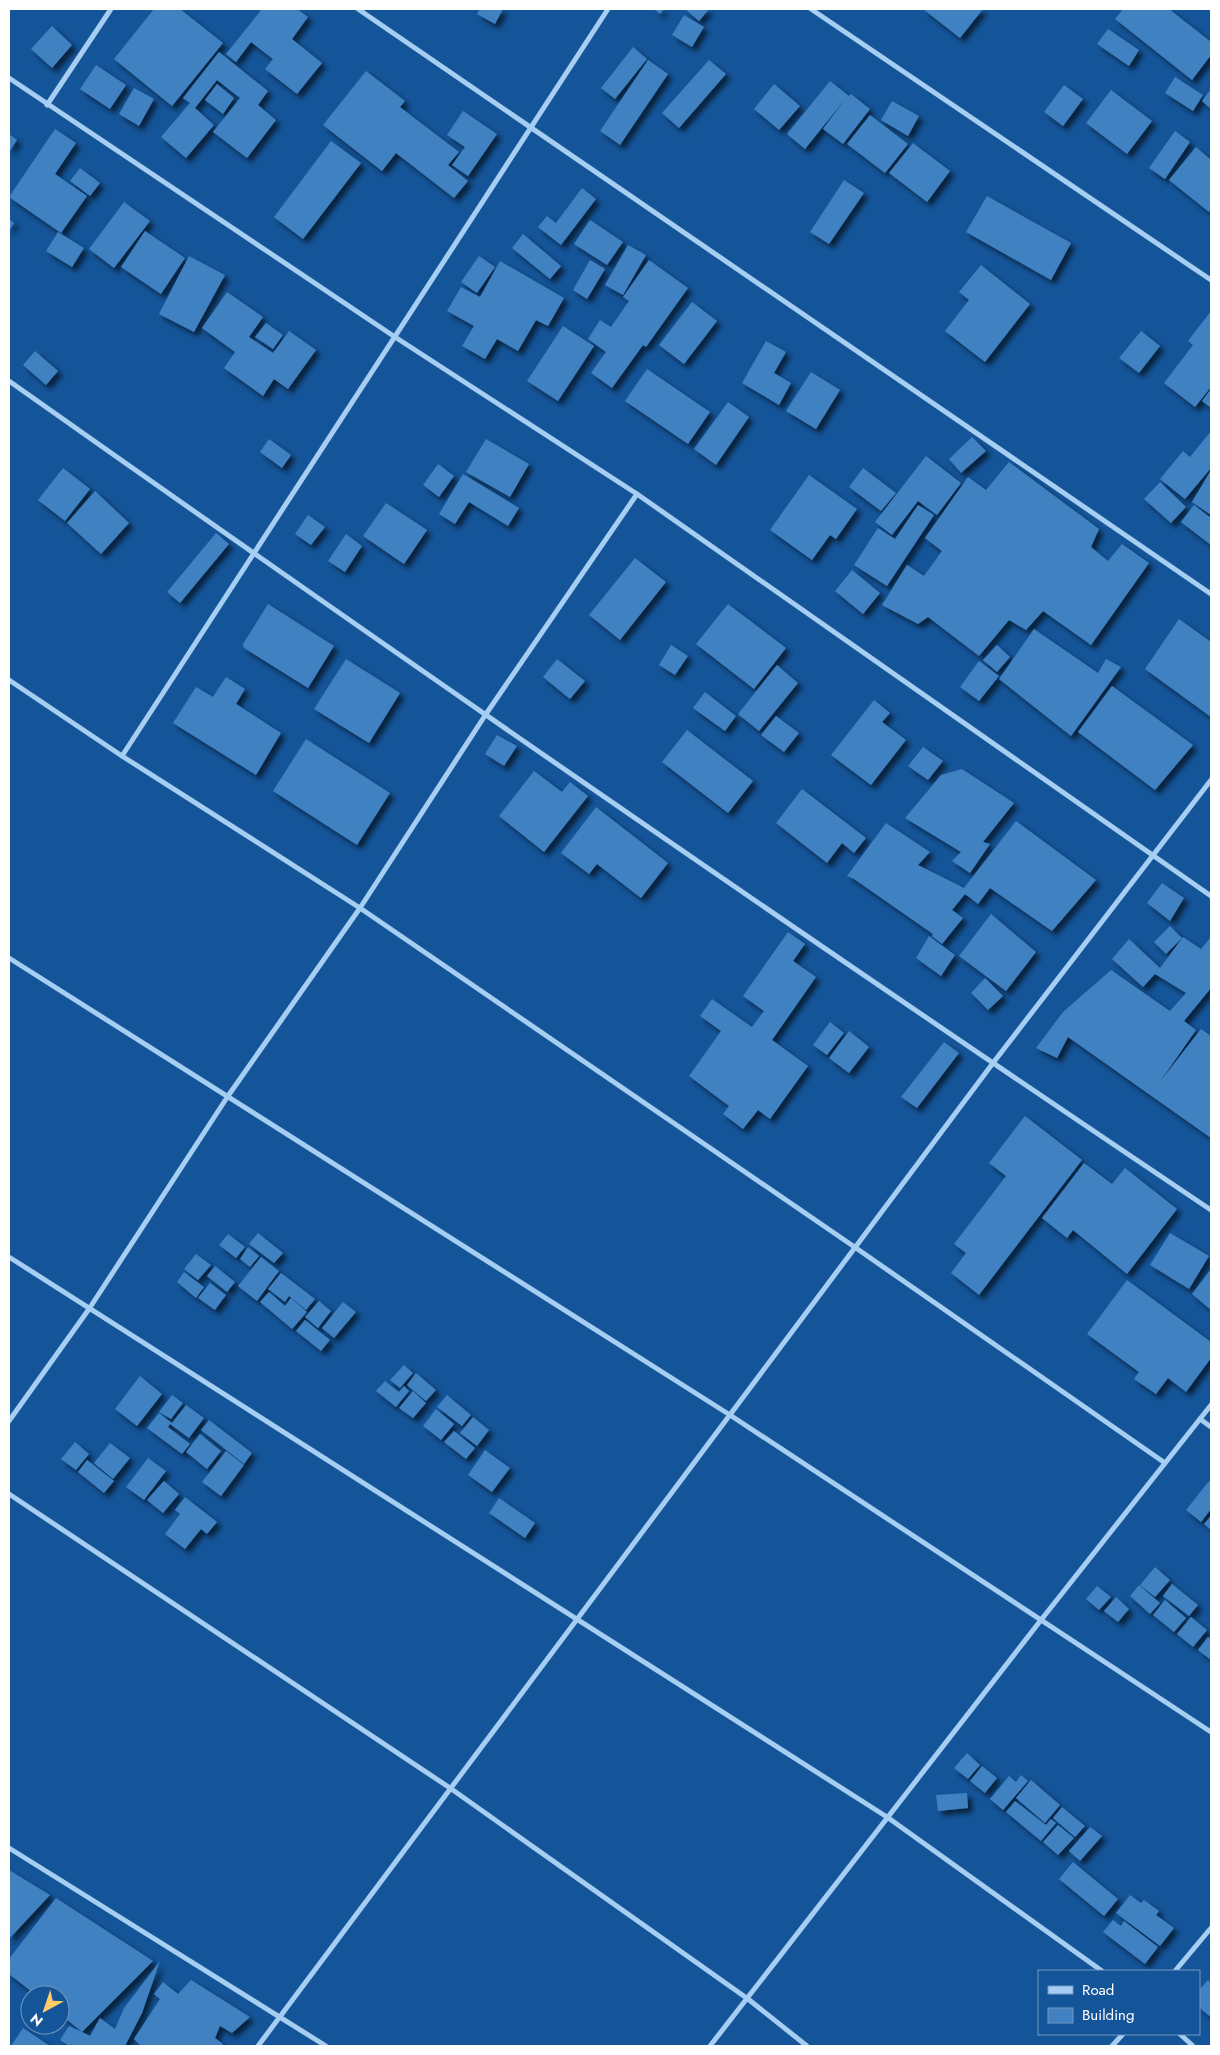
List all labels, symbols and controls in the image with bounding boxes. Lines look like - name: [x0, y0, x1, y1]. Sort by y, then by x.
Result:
- legend: [1038, 1970, 1200, 2035]
- text: Road: [1082, 1979, 1114, 2001]
- north arrow: [20, 1985, 70, 2035]
- text: Building: [1082, 2004, 1134, 2026]
- text: N: [26, 2009, 47, 2031]

